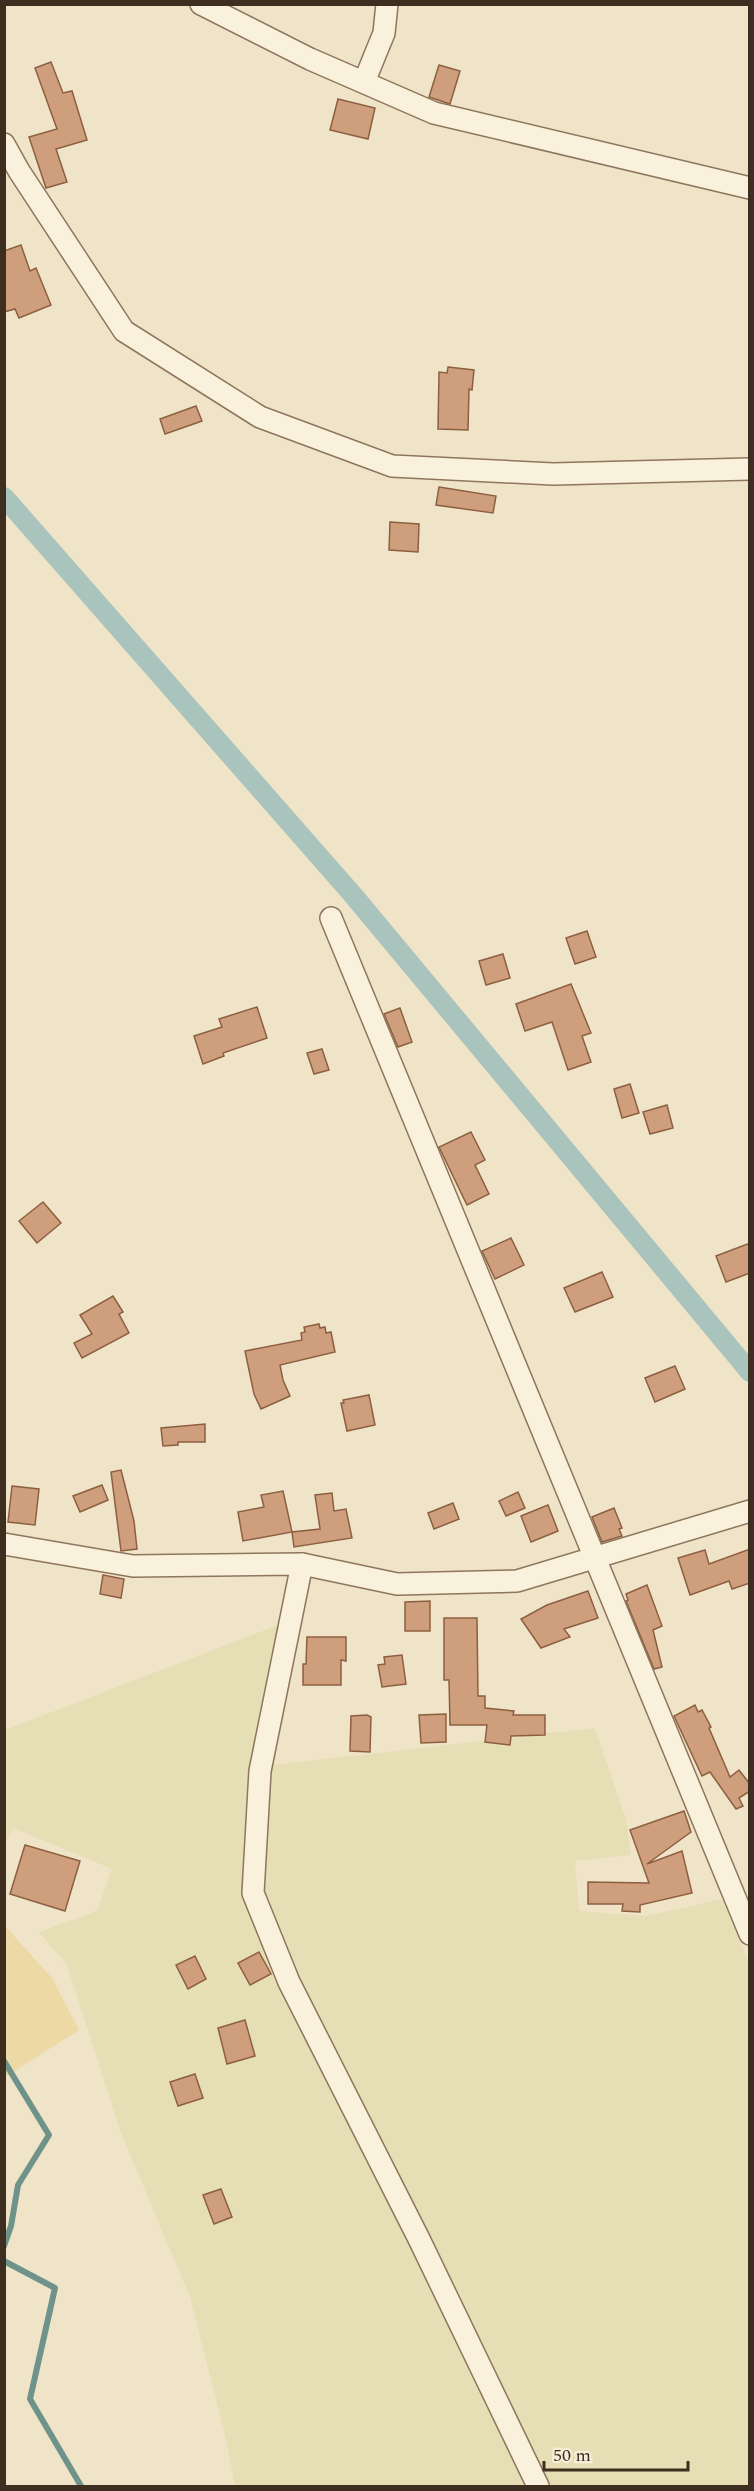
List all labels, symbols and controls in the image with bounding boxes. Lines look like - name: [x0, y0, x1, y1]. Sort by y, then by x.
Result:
- scale bar: [544, 2434, 688, 2472]
- text: 50 m: [553, 2442, 591, 2469]

